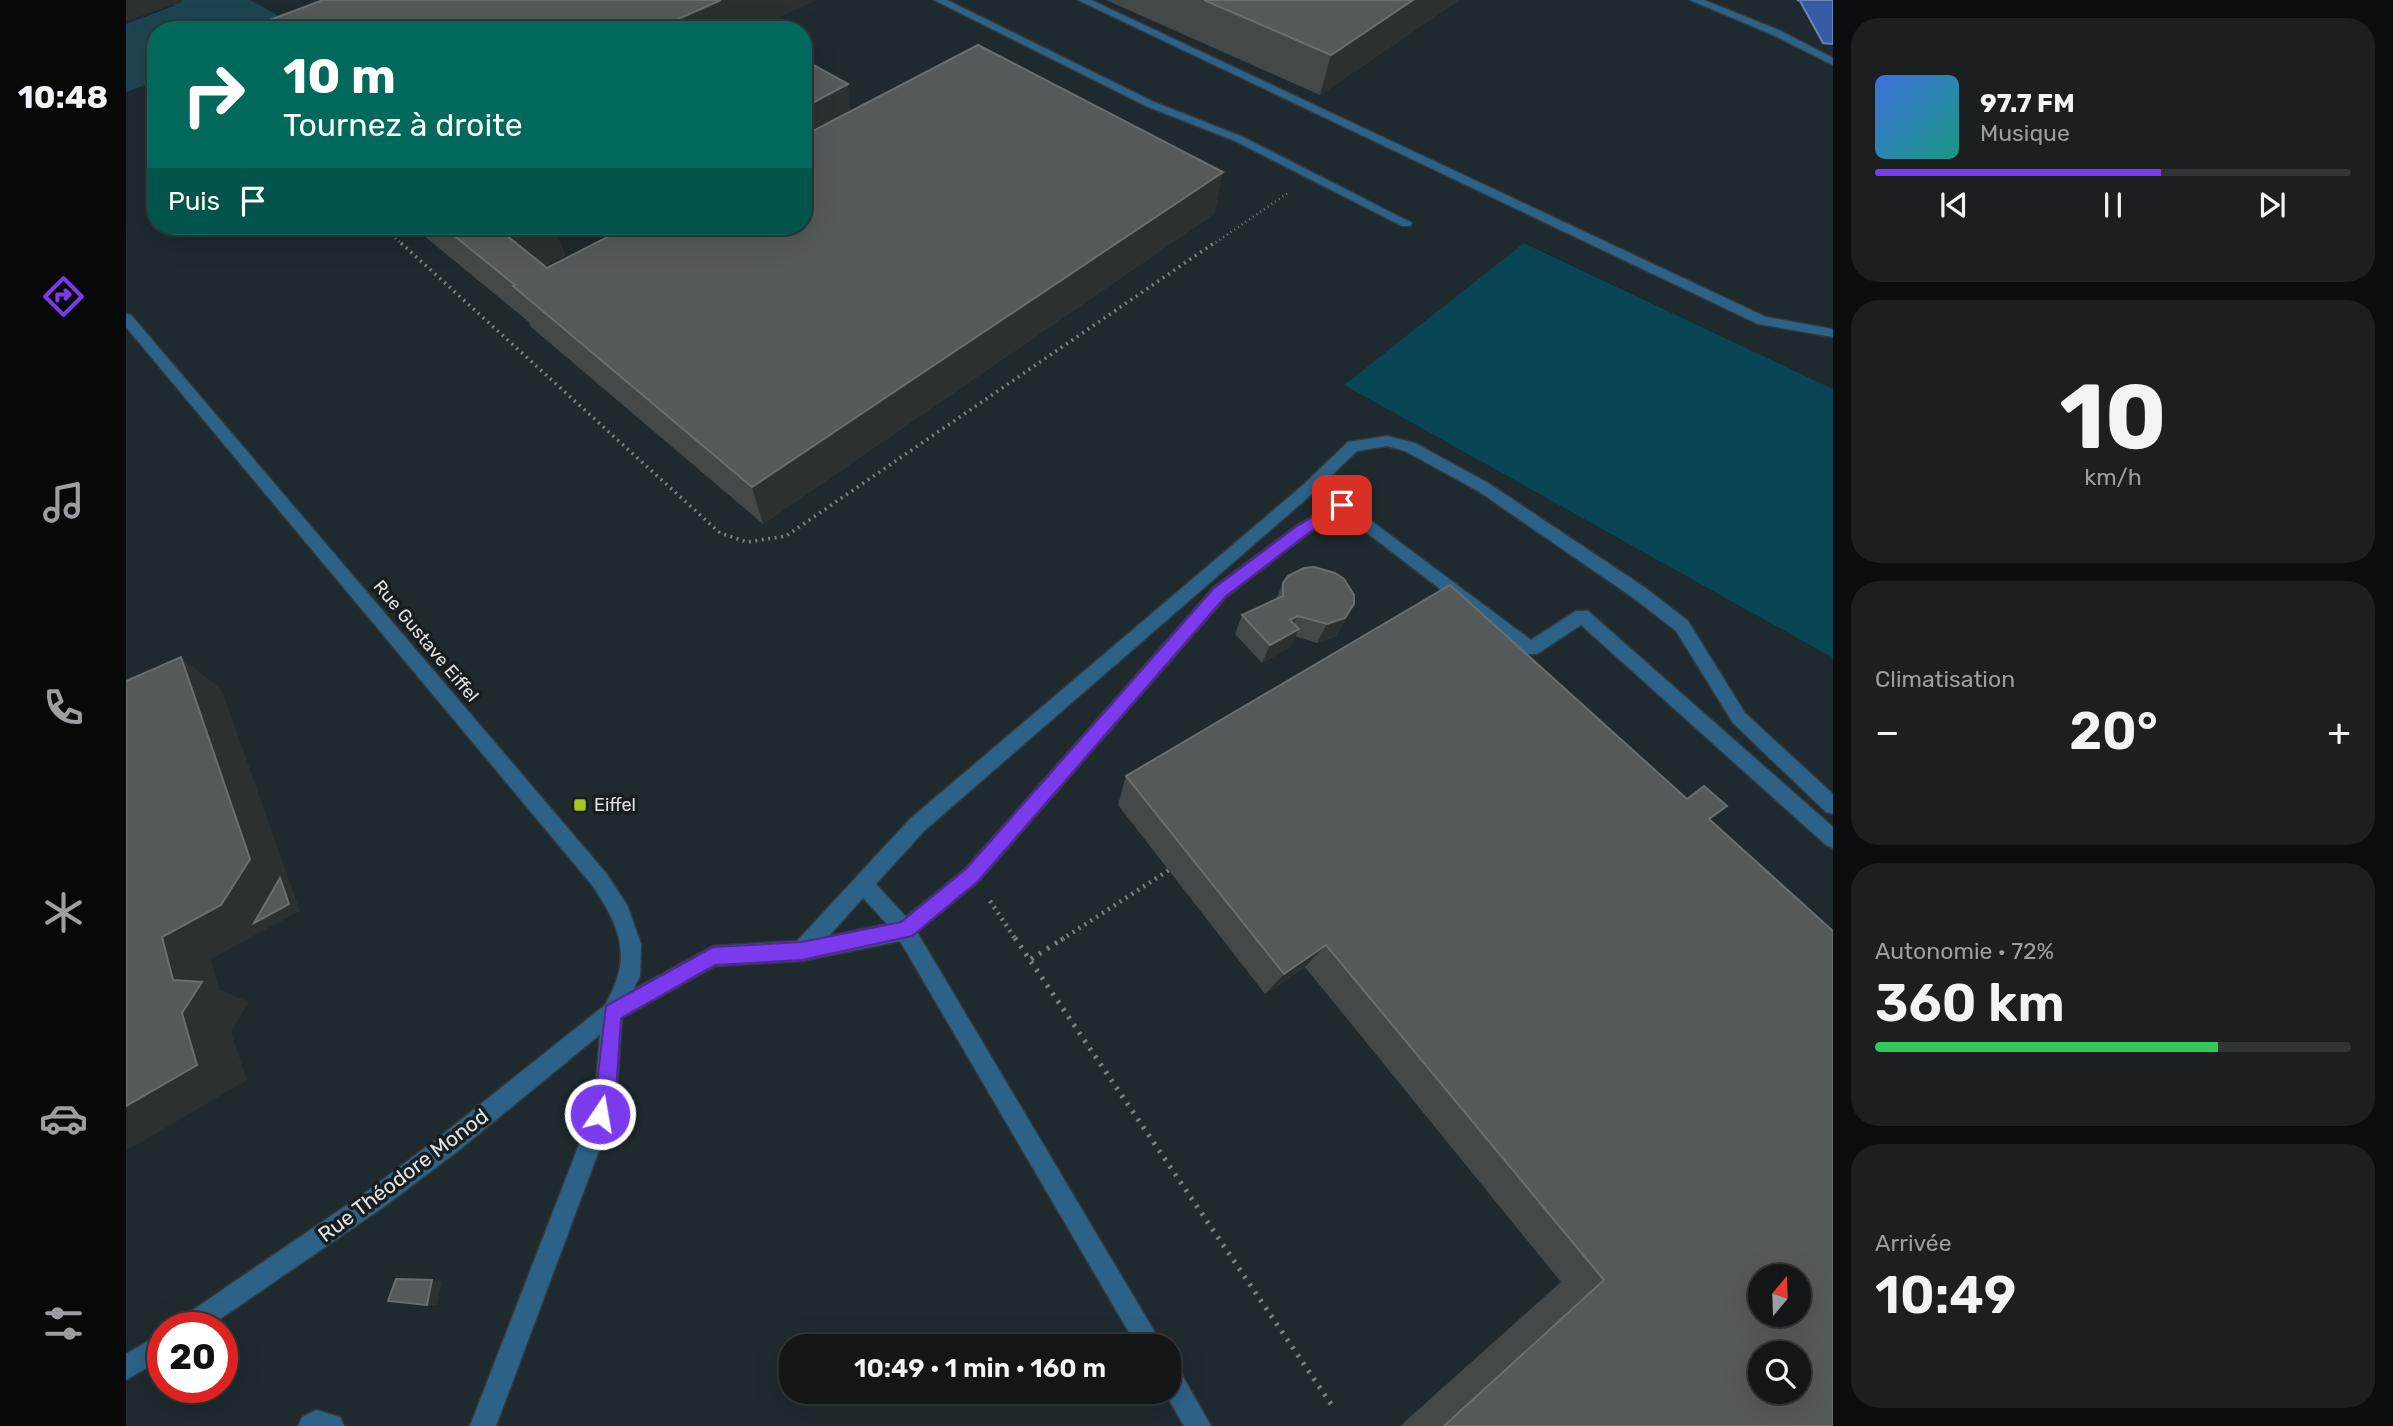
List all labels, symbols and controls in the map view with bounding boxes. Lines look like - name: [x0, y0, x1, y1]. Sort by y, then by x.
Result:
- text: 10 m: [283, 47, 396, 105]
- icon: right: [168, 49, 259, 140]
- text: 10:48: [18, 78, 108, 116]
- text: 97.7 FM: [1980, 88, 2075, 119]
- text: Tournez à droite: [283, 106, 523, 144]
- text: Musique: [1980, 119, 2070, 147]
- icon: arrive: [234, 182, 272, 220]
- text: Puis: [168, 186, 220, 217]
- icon: previous: [1935, 186, 1973, 224]
- icon: pause: [2094, 186, 2132, 224]
- icon: next: [2253, 186, 2291, 224]
- icon: directions: [39, 272, 88, 321]
- text: 10: [2059, 363, 2167, 471]
- text: km/h: [2084, 463, 2142, 491]
- pin: [1312, 475, 1372, 535]
- icon: music: [39, 478, 88, 527]
- icon: arrive: [1323, 486, 1361, 524]
- street label: Rue Gustave Eiffel: [369, 576, 483, 706]
- text: Climatisation: [1875, 665, 2015, 693]
- icon: phone: [39, 683, 88, 732]
- text: 20°: [2069, 700, 2158, 762]
- text: −: [1875, 709, 1900, 755]
- text: +: [2327, 709, 2351, 755]
- place label: Eiffel: [594, 794, 636, 816]
- marker: Eiffel: [572, 797, 588, 813]
- icon: climate: [39, 888, 88, 937]
- text: Autonomie · 72%: [1875, 937, 2054, 965]
- text: 360 km: [1875, 972, 2065, 1034]
- position arrow: [563, 1077, 637, 1151]
- icon: car: [39, 1094, 88, 1143]
- street label: Rue Théodore Monod: [313, 1103, 493, 1247]
- text: Arrivée: [1875, 1229, 1952, 1257]
- north arrow: [1748, 1264, 1811, 1326]
- map controls: [1748, 1264, 1811, 1404]
- text: 10:49: [1875, 1264, 2017, 1326]
- icon: filters: [39, 1299, 88, 1348]
- speed limit sign: 20: [147, 1312, 238, 1403]
- button: search: [1748, 1341, 1811, 1404]
- text: 10:49 · 1 min · 160 m: [854, 1353, 1106, 1384]

